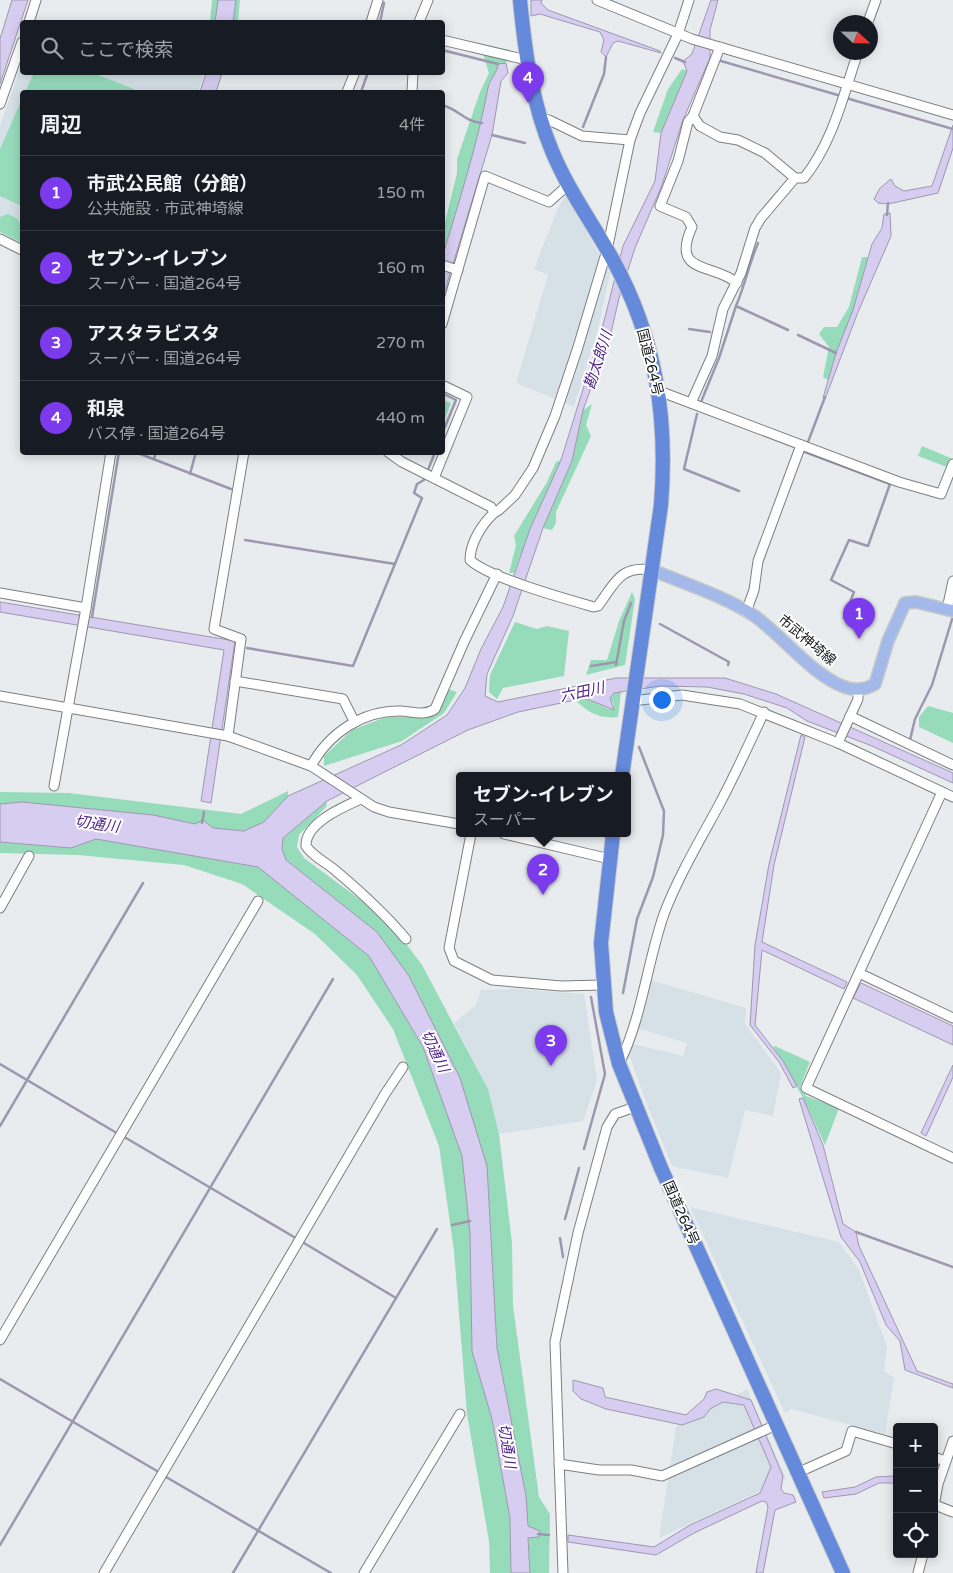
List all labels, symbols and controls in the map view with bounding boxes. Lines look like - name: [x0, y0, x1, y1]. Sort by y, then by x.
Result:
- north arrow: [833, 15, 878, 60]
- search box: [20, 20, 445, 75]
- icon: search: [38, 34, 66, 62]
- text: ここで検索: [78, 39, 173, 61]
- pin: 4: [512, 62, 544, 103]
- text: 周辺: [40, 113, 82, 138]
- text: 4件: [399, 115, 425, 135]
- text: 市武公民館（分館）: [87, 173, 258, 195]
- text: 1: [51, 183, 61, 203]
- text: 150 m: [376, 183, 425, 203]
- text: 公共施設 · 市武神埼線: [87, 199, 243, 219]
- text: セブン-イレブン: [87, 248, 228, 270]
- text: 2: [51, 258, 61, 278]
- text: 160 m: [376, 258, 425, 278]
- text: スーパー · 国道264号: [87, 274, 241, 294]
- text: アスタラビスタ: [87, 323, 220, 345]
- water label: 勘太郎川: [580, 327, 616, 391]
- street label: 国道264号: [633, 327, 667, 397]
- text: 3: [51, 333, 61, 353]
- text: 270 m: [376, 333, 425, 353]
- text: スーパー · 国道264号: [87, 349, 241, 369]
- text: 和泉: [87, 398, 125, 420]
- text: 4: [51, 408, 61, 428]
- text: 440 m: [376, 408, 425, 428]
- text: バス停 · 国道264号: [87, 424, 226, 444]
- pin: 1: [843, 598, 875, 639]
- street label: 市武神埼線: [775, 611, 839, 669]
- water label: 六田川: [558, 678, 608, 705]
- your location: [649, 687, 675, 713]
- popup: [456, 772, 631, 837]
- text: セブン-イレブン: [473, 784, 614, 806]
- text: スーパー: [473, 810, 537, 830]
- water label: 切通川: [73, 812, 123, 836]
- pin: 2: [527, 854, 559, 895]
- pin: 3: [535, 1025, 567, 1066]
- water label: 切通川: [417, 1027, 454, 1077]
- street label: 国道264号: [659, 1178, 703, 1248]
- water label: 切通川: [495, 1422, 520, 1472]
- map controls: [893, 1423, 938, 1558]
- button: +: [893, 1423, 938, 1468]
- button: −: [893, 1468, 938, 1513]
- button: locate: [893, 1513, 938, 1558]

